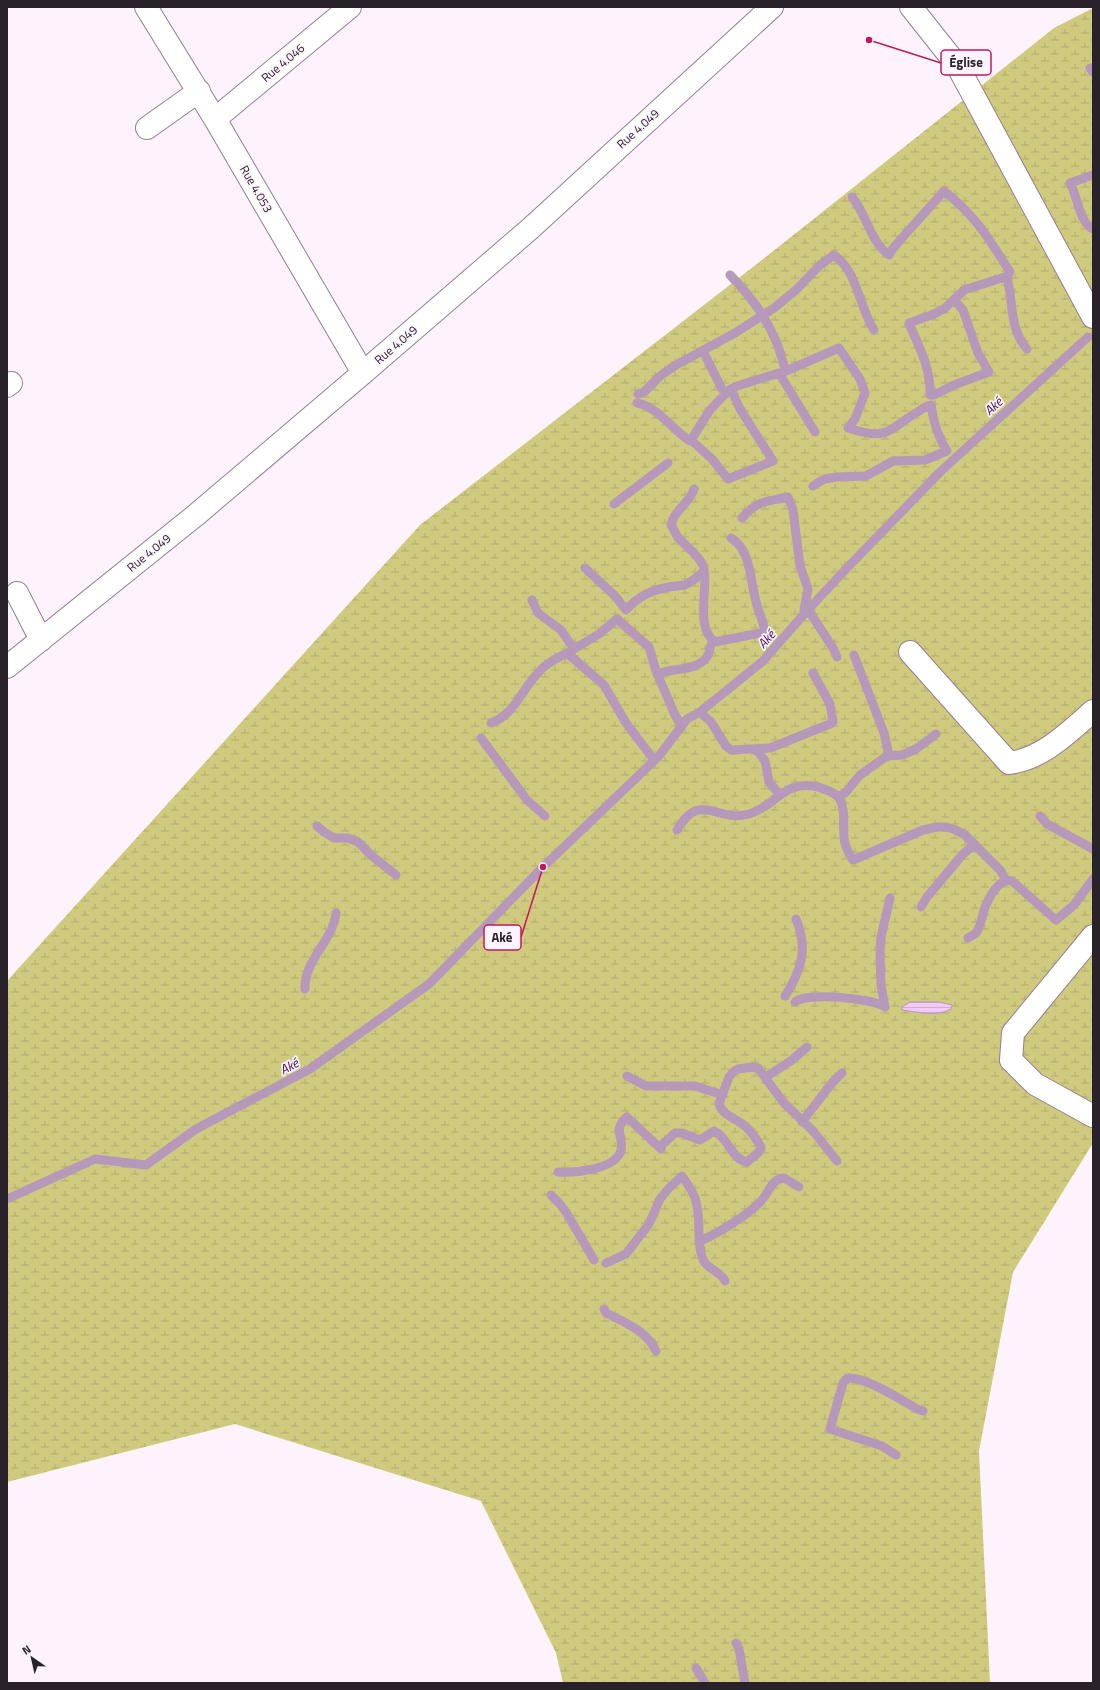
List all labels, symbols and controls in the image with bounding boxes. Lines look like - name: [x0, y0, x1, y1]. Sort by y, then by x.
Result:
- street label: Rue 4.046: [257, 38, 309, 87]
- callout: Église: [941, 50, 991, 75]
- text: Église: [949, 52, 983, 72]
- street label: Rue 4.049: [612, 104, 664, 153]
- street label: Rue 4.053: [235, 162, 278, 216]
- street label: Rue 4.049: [370, 320, 422, 369]
- water label: Aké: [979, 392, 1007, 420]
- street label: Rue 4.049: [123, 529, 175, 576]
- water label: Aké: [752, 625, 780, 653]
- callout: Aké: [484, 925, 521, 950]
- text: Aké: [491, 927, 513, 947]
- water label: Aké: [276, 1052, 303, 1079]
- north arrow: [12, 1638, 52, 1678]
- text: N: [19, 1641, 34, 1658]

